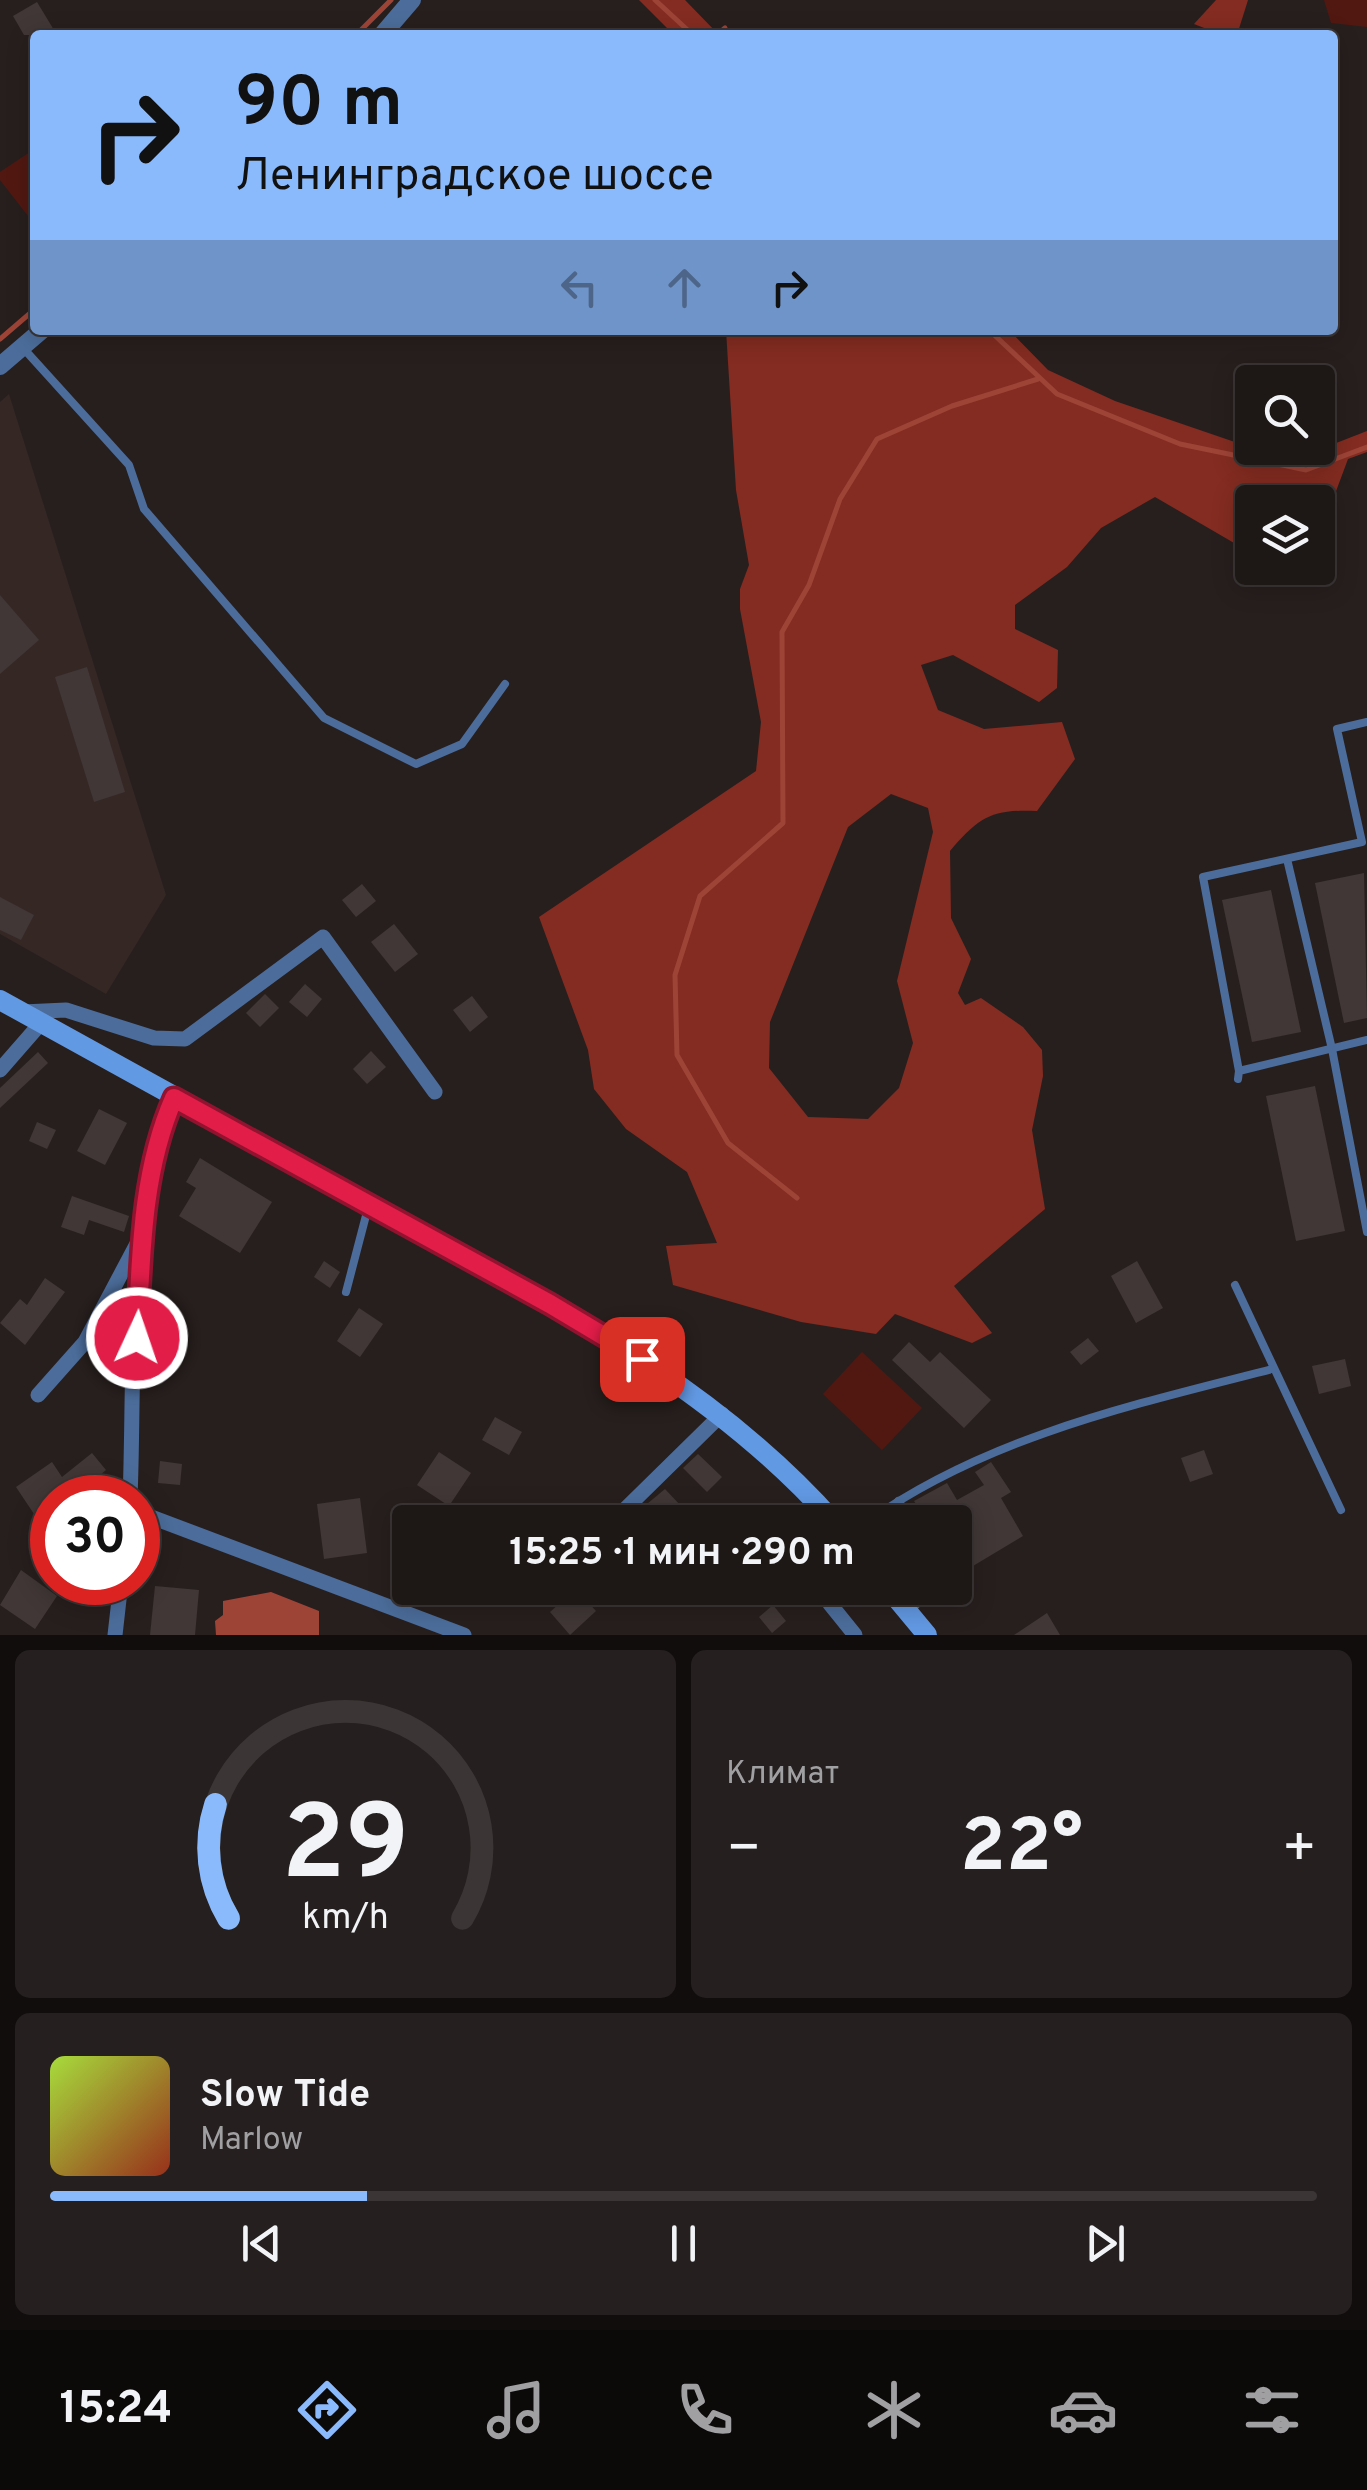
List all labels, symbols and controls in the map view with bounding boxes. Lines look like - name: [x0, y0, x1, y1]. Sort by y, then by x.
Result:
- text: 90 m: [235, 62, 403, 151]
- icon: right: [70, 70, 200, 200]
- text: Ленинградское шоссе: [235, 149, 714, 206]
- icon: left: [552, 260, 607, 315]
- icon: ahead: [657, 260, 712, 315]
- icon: right: [762, 260, 817, 315]
- map controls: [1235, 365, 1335, 585]
- button: search: [1235, 365, 1335, 465]
- button: layers: [1235, 485, 1335, 585]
- position arrow: [85, 1286, 189, 1390]
- pin: [600, 1317, 685, 1402]
- icon: arrive: [615, 1332, 670, 1387]
- speed limit sign: 30: [30, 1475, 160, 1605]
- text: 15:25 · 1 мин · 290 m: [509, 1530, 855, 1579]
- text: Климат: [726, 1755, 839, 1795]
- text: 29: [282, 1784, 409, 1916]
- text: 22°: [960, 1803, 1083, 1898]
- text: −: [726, 1816, 761, 1886]
- text: +: [1282, 1816, 1317, 1886]
- text: km/h: [302, 1896, 389, 1942]
- text: Slow Tide: [200, 2072, 370, 2121]
- text: Marlow: [200, 2121, 303, 2161]
- icon: previous: [234, 2216, 289, 2271]
- icon: pause: [656, 2216, 711, 2271]
- icon: next: [1078, 2216, 1133, 2271]
- icon: directions: [292, 2375, 362, 2445]
- icon: music: [481, 2375, 551, 2445]
- icon: phone: [670, 2375, 740, 2445]
- icon: climate: [859, 2375, 929, 2445]
- icon: car: [1048, 2375, 1118, 2445]
- icon: filters: [1237, 2375, 1307, 2445]
- text: 15:24: [60, 2382, 172, 2439]

